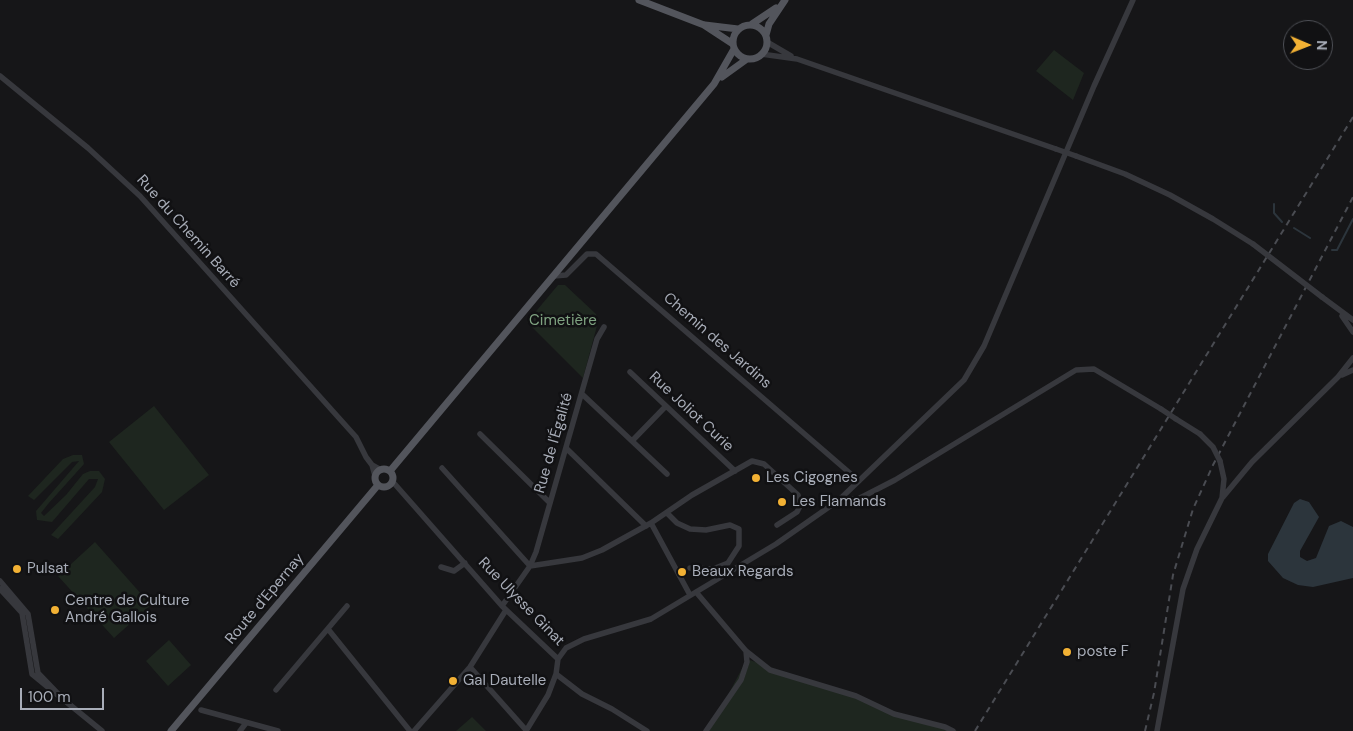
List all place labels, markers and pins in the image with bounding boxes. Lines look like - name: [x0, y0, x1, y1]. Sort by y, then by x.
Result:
- place label: Les Cigognes: [766, 469, 858, 487]
- marker: Les Cigognes: [750, 472, 762, 484]
- place label: Les Flamands: [792, 493, 886, 511]
- marker: Les Flamands: [776, 496, 788, 508]
- place label: Pulsat: [27, 560, 69, 578]
- marker: Pulsat: [11, 563, 23, 575]
- place label: Beaux Regards: [692, 563, 793, 581]
- marker: Beaux Regards: [676, 566, 688, 578]
- place label: Centre de Culture André Gallois: [65, 592, 189, 627]
- marker: Centre de Culture André Gallois: [49, 604, 61, 616]
- place label: poste F: [1077, 643, 1129, 661]
- marker: poste F: [1061, 646, 1073, 658]
- place label: Gal Dautelle: [463, 672, 546, 690]
- marker: Gal Dautelle: [447, 675, 459, 687]

